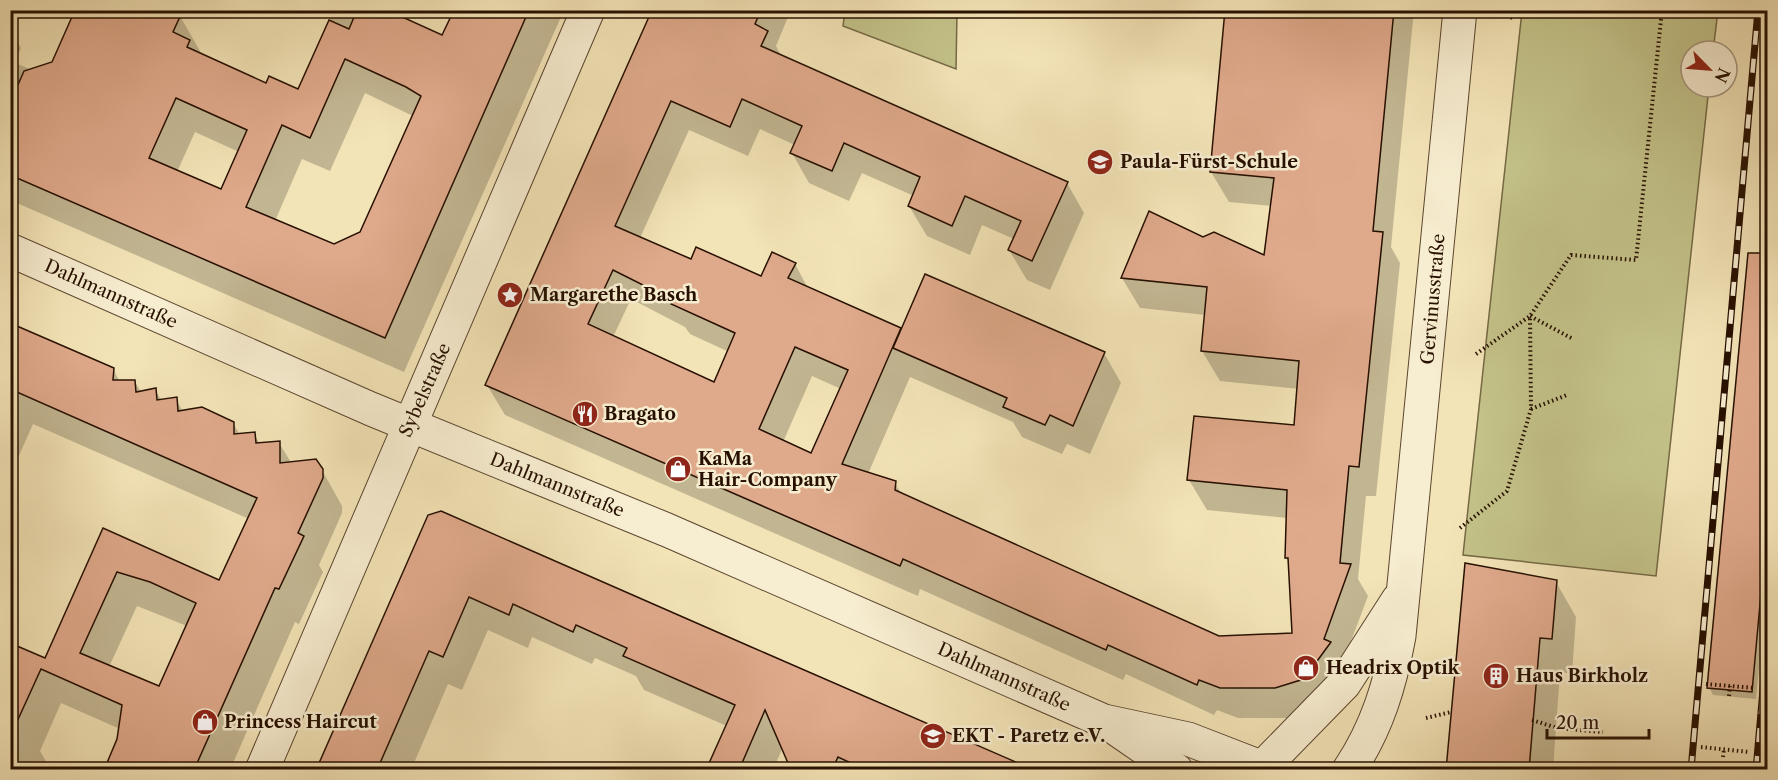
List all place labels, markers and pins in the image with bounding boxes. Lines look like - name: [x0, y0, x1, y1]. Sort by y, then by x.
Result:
- school or university icon: Paula-Fürst-Schule: [1085, 147, 1115, 177]
- place label: Paula-Fürst-Schule: [1120, 151, 1298, 173]
- place icon: Margarethe Basch: [495, 280, 525, 310]
- place label: Margarethe Basch: [530, 284, 698, 306]
- restaurant icon: Bragato: [570, 399, 600, 429]
- place label: Bragato: [604, 403, 676, 425]
- place label: KaMa Hair-Company: [698, 448, 838, 491]
- shop icon: KaMa Hair-Company: [663, 454, 693, 484]
- shop icon: Headrix Optik: [1291, 653, 1321, 683]
- place label: Headrix Optik: [1326, 657, 1461, 679]
- building icon: Haus Birkholz: [1481, 661, 1511, 691]
- place label: Haus Birkholz: [1516, 665, 1648, 687]
- shop icon: Princess Haircut: [190, 707, 220, 737]
- place label: Princess Haircut: [224, 711, 377, 733]
- school or university icon: EKT - Paretz e.V.: [918, 721, 948, 751]
- place label: EKT - Paretz e.V.: [952, 725, 1105, 747]

